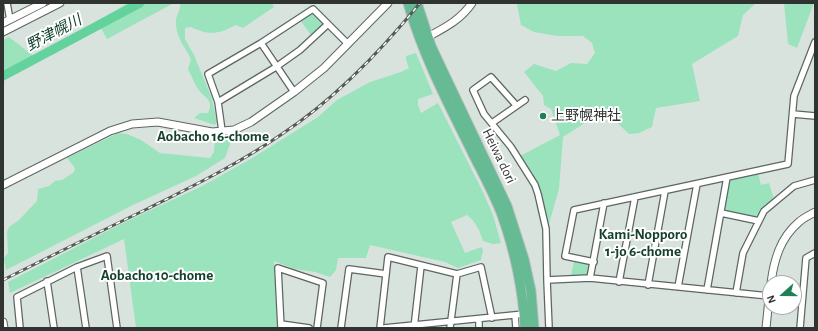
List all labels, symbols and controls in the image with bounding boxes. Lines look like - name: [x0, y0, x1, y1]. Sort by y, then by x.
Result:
- water label: 野津幌川: [23, 11, 85, 55]
- place label: 上野幌神社: [551, 108, 621, 124]
- marker: 上野幌神社: [538, 111, 548, 121]
- street label: Heiwa dori: [479, 126, 519, 186]
- district label: Aobacho 16-chome: [157, 127, 269, 145]
- district label: Kami-Nopporo 1-jo 6-chome: [599, 225, 687, 260]
- district label: Aobacho 10-chome: [101, 266, 213, 284]
- north arrow: [762, 275, 802, 315]
- text: N: [765, 294, 778, 305]

